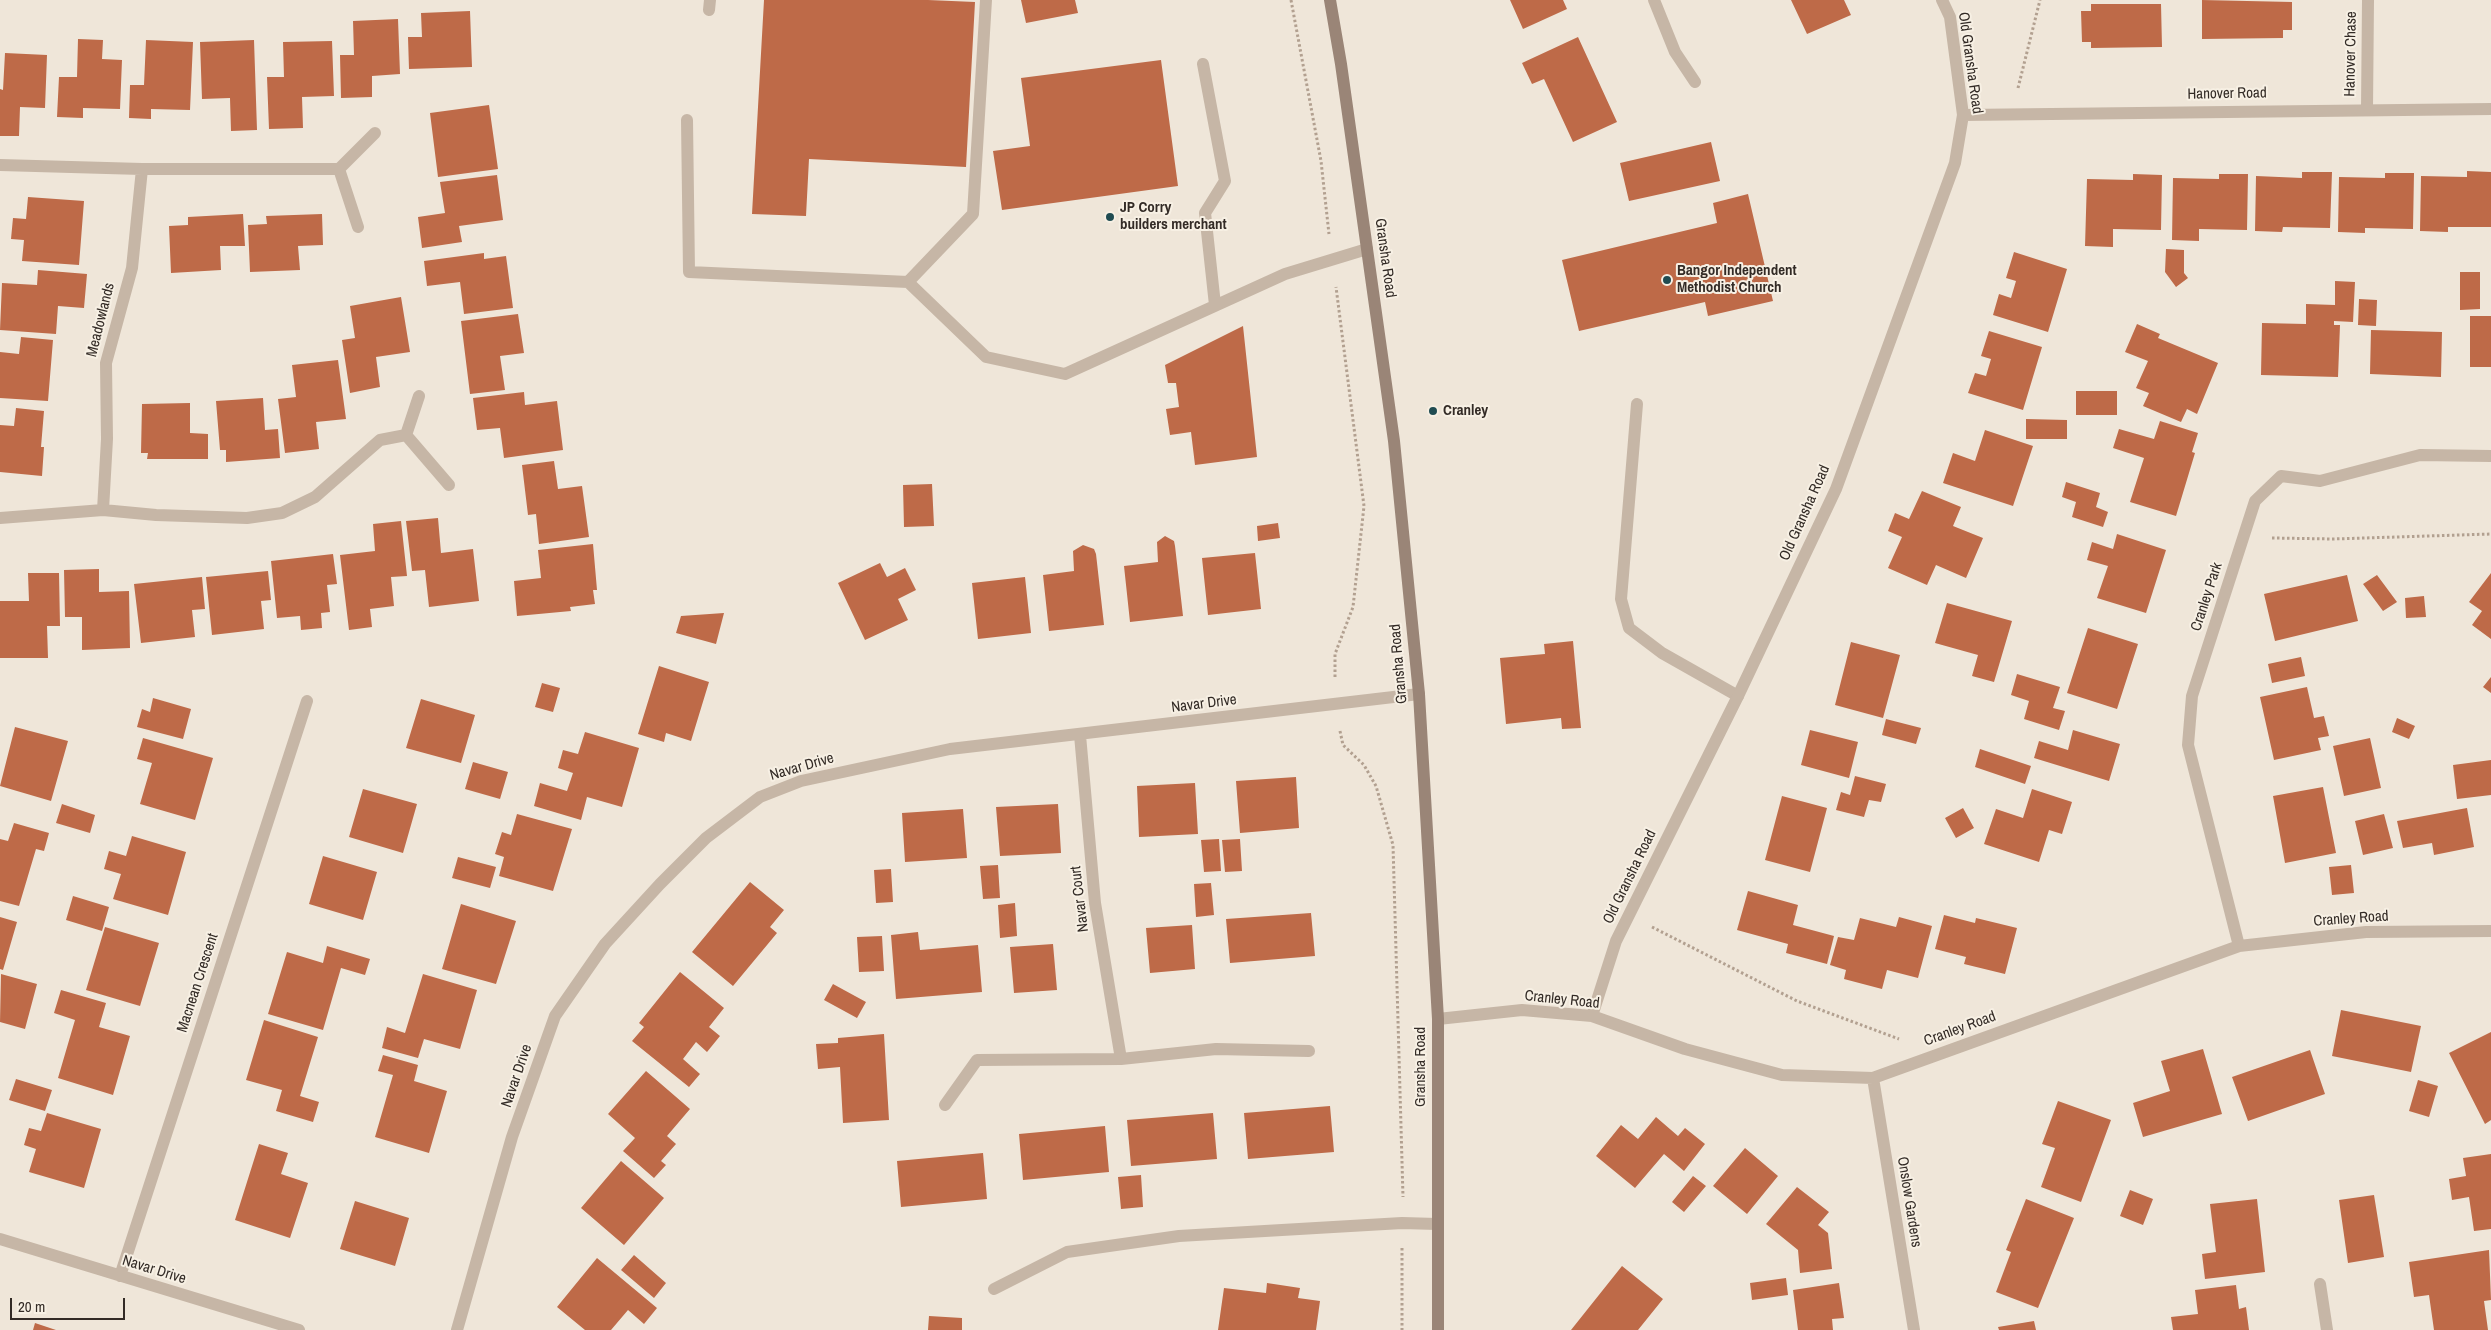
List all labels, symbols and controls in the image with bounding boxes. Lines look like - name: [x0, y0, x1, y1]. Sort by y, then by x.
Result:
- street label: Old Gransha Road: [1954, 11, 1986, 115]
- street label: Hanover Chase: [2341, 11, 2361, 97]
- street label: Hanover Road: [2187, 84, 2267, 104]
- place label: JP Corry builders merchant: [1120, 199, 1227, 234]
- marker: JP Corry builders merchant: [1104, 211, 1116, 223]
- street label: Gransha Road: [1371, 217, 1399, 299]
- place label: Bangor Independent Methodist Church: [1677, 262, 1797, 297]
- marker: Bangor Independent Methodist Church: [1661, 274, 1673, 286]
- street label: Meadowlands: [83, 281, 119, 359]
- place label: Cranley: [1443, 402, 1488, 420]
- marker: Cranley: [1427, 405, 1439, 417]
- street label: Old Gransha Road: [1776, 462, 1834, 564]
- street label: Cranley Park: [2187, 560, 2227, 634]
- street label: Gransha Road: [1387, 623, 1411, 705]
- street label: Navar Drive: [1170, 691, 1238, 717]
- street label: Navar Drive: [768, 749, 836, 785]
- street label: Old Gransha Road: [1599, 827, 1661, 927]
- street label: Navar Court: [1067, 865, 1093, 933]
- street label: Cranley Road: [2313, 907, 2389, 931]
- street label: Macnean Crescent: [173, 931, 223, 1035]
- street label: Cranley Road: [1524, 987, 1600, 1013]
- street label: Cranley Road: [1922, 1008, 1998, 1050]
- street label: Gransha Road: [1412, 1027, 1430, 1107]
- street label: Navar Drive: [498, 1042, 536, 1110]
- street label: Onslow Gardens: [1893, 1155, 1925, 1249]
- street label: Navar Drive: [120, 1252, 188, 1288]
- scale bar: [12, 1288, 128, 1320]
- text: 20 m: [18, 1296, 45, 1317]

